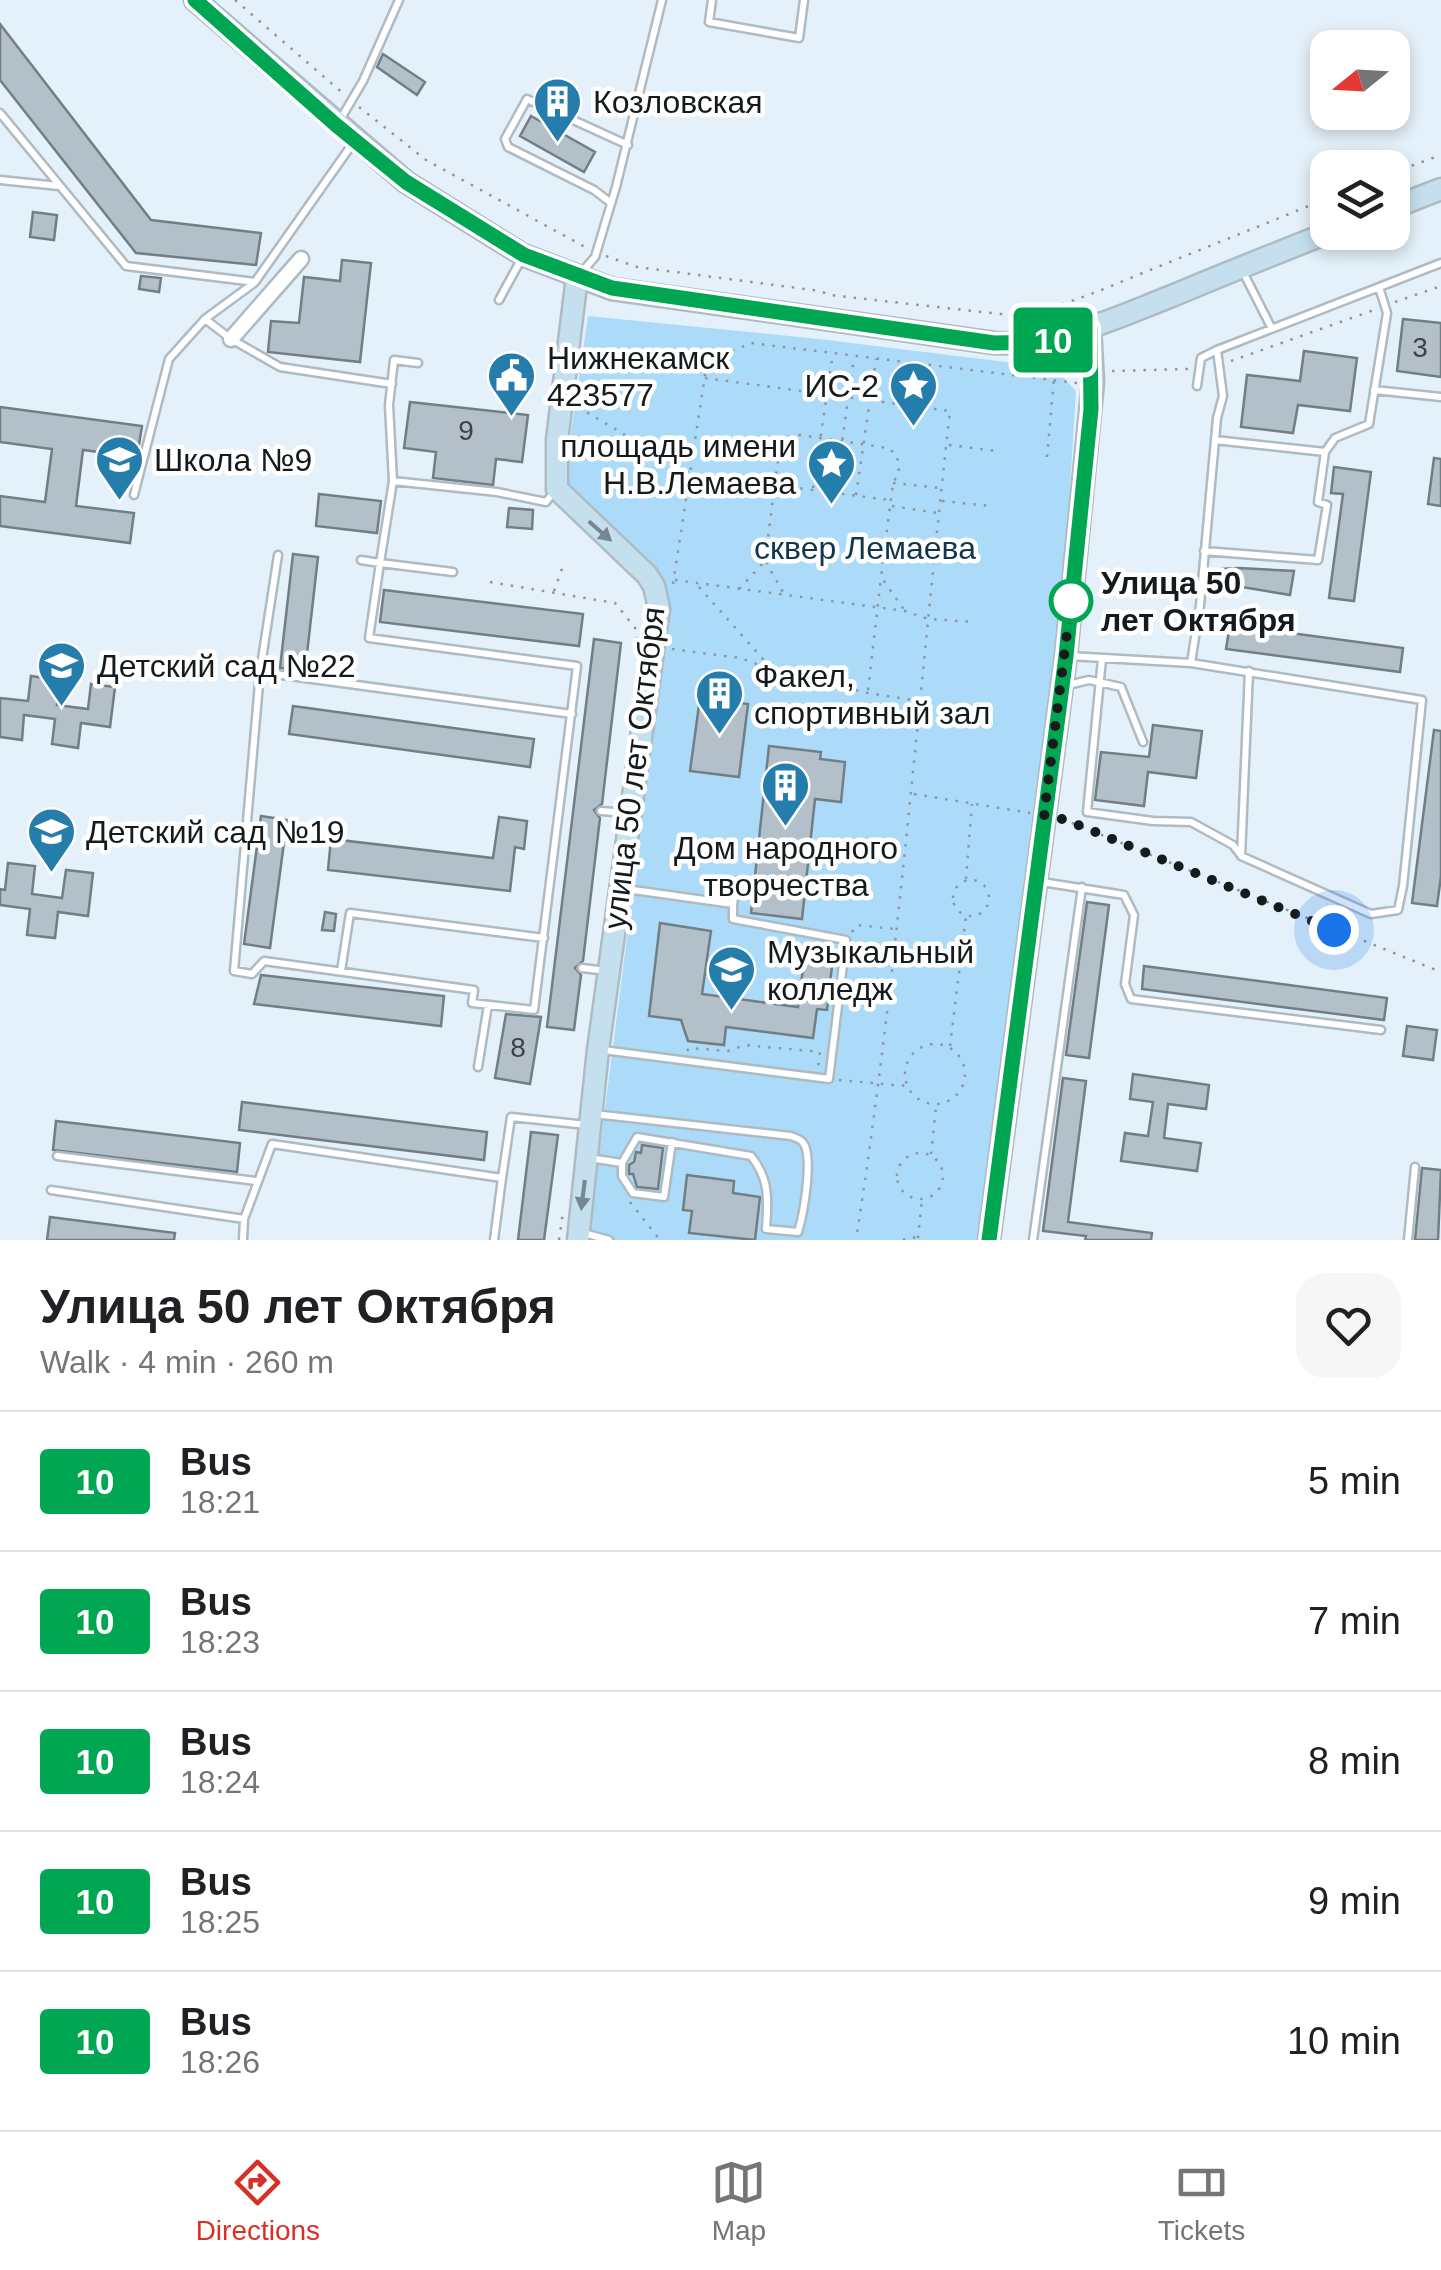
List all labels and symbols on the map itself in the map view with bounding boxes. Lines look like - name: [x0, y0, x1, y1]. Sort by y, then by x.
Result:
- north arrow: [1310, 30, 1410, 130]
- building icon: Козловская: [532, 76, 584, 144]
- place label: Козловская: [593, 84, 763, 120]
- line badge: 10: [1008, 308, 1098, 372]
- house number: 3: [1412, 332, 1428, 363]
- place label: Нижнекамск 423577: [547, 340, 730, 413]
- public building icon: Нижнекамск 423577: [486, 350, 538, 418]
- place icon: ИС-2: [888, 360, 940, 428]
- place label: ИС-2: [804, 368, 879, 404]
- house number: 9: [458, 415, 474, 446]
- place label: площадь имени Н.В.Лемаева: [560, 428, 796, 501]
- school or university icon: Школа №9: [93, 434, 145, 502]
- place icon: площадь имени Н.В.Лемаева: [805, 438, 857, 506]
- place label: Школа №9: [154, 442, 312, 478]
- one-way arrow: [587, 519, 612, 541]
- park label: сквер Лемаева: [754, 530, 976, 566]
- place label: Улица 50 лет Октября: [1101, 565, 1296, 638]
- marker: Улица 50 лет Октября: [1050, 580, 1092, 622]
- street label: улица 50 лет Октября: [596, 605, 672, 931]
- school or university icon: Детский сад №22: [36, 640, 88, 708]
- place label: Детский сад №22: [97, 648, 356, 684]
- place label: Факел, спортивный зал: [754, 658, 990, 731]
- building icon: Факел, спортивный зал: [693, 668, 745, 736]
- building icon: Дом народного творчества: [760, 760, 812, 828]
- school or university icon: Детский сад №19: [25, 806, 77, 874]
- place label: Детский сад №19: [86, 814, 345, 850]
- place label: Дом народного творчества: [674, 830, 898, 903]
- your location: [1309, 905, 1359, 955]
- place label: Музыкальный колледж: [767, 934, 974, 1007]
- school or university icon: Музыкальный колледж: [706, 944, 758, 1012]
- house number: 8: [510, 1032, 526, 1063]
- one-way arrow: [575, 1180, 591, 1211]

